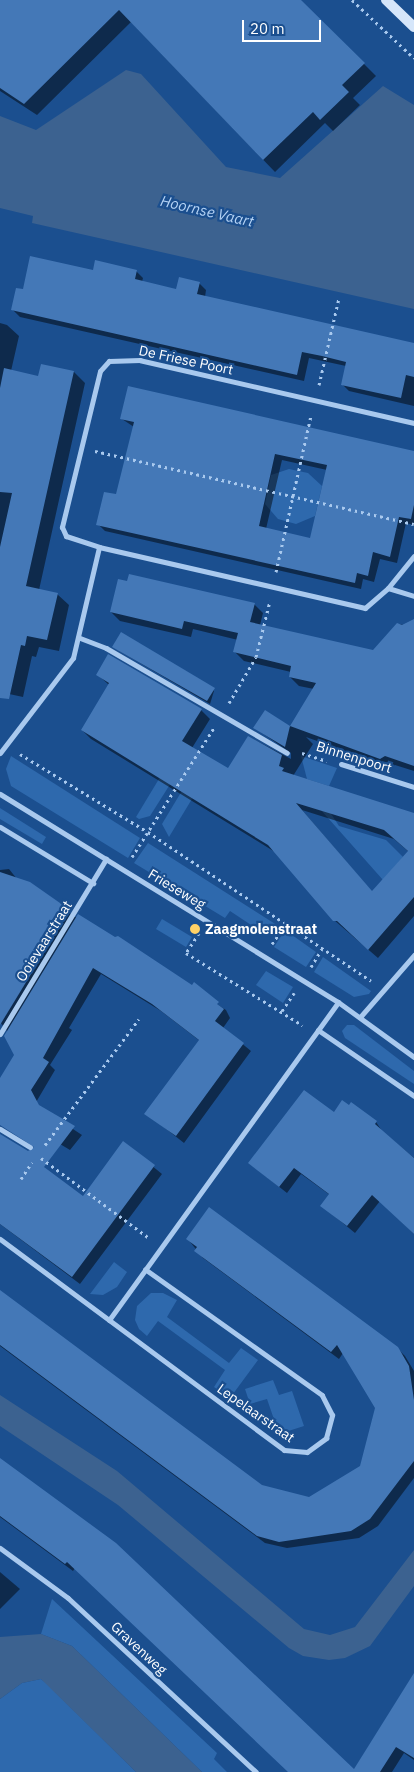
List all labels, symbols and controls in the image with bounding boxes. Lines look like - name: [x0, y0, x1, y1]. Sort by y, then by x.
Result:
- scale bar: [244, 10, 323, 42]
- text: 20 m: [250, 19, 285, 38]
- water label: Hoornse Vaart: [159, 192, 255, 230]
- street label: De Friese Poort: [137, 342, 235, 378]
- street label: Binnenpoort: [314, 738, 394, 776]
- street label: Frieseweg: [145, 865, 209, 913]
- street label: Ooievaarstraat: [12, 897, 76, 985]
- place label: Zaagmolenstraat: [205, 921, 317, 937]
- marker: Zaagmolenstraat: [189, 923, 201, 935]
- street label: Lepelaarstraat: [214, 1380, 298, 1446]
- street label: Gravenweg: [108, 1618, 170, 1678]

